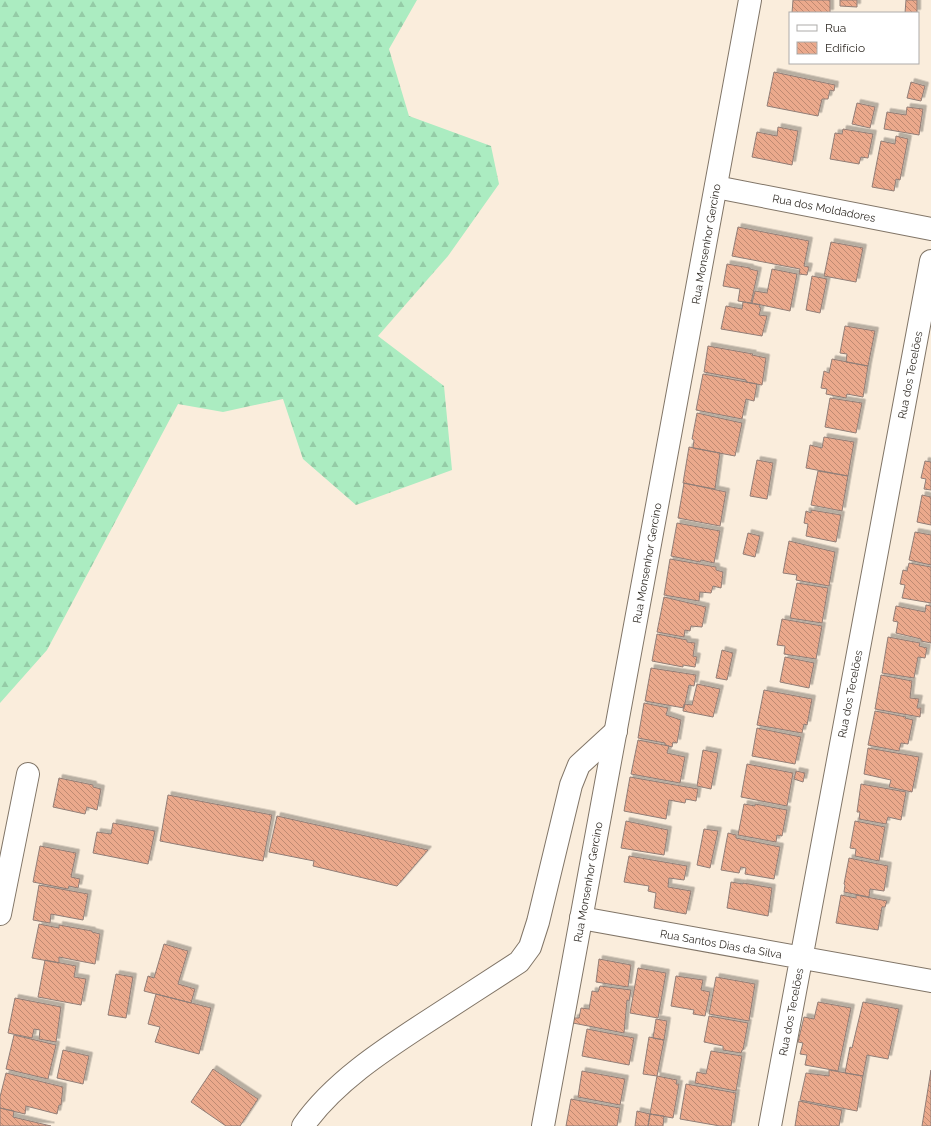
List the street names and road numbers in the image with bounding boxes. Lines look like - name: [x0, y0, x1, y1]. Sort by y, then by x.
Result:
- street label: Rua Monsenhor Gercino: [690, 182, 724, 305]
- street label: Rua dos Moldadores: [771, 192, 877, 225]
- street label: Rua dos Tecelões: [896, 330, 925, 420]
- street label: Rua Monsenhor Gercino: [631, 501, 665, 624]
- street label: Rua dos Tecelões: [836, 649, 865, 739]
- street label: Rua Monsenhor Gercino: [572, 820, 606, 943]
- street label: Rua Santos Dias da Silva: [659, 927, 783, 962]
- street label: Rua dos Tecelões: [777, 967, 806, 1057]

